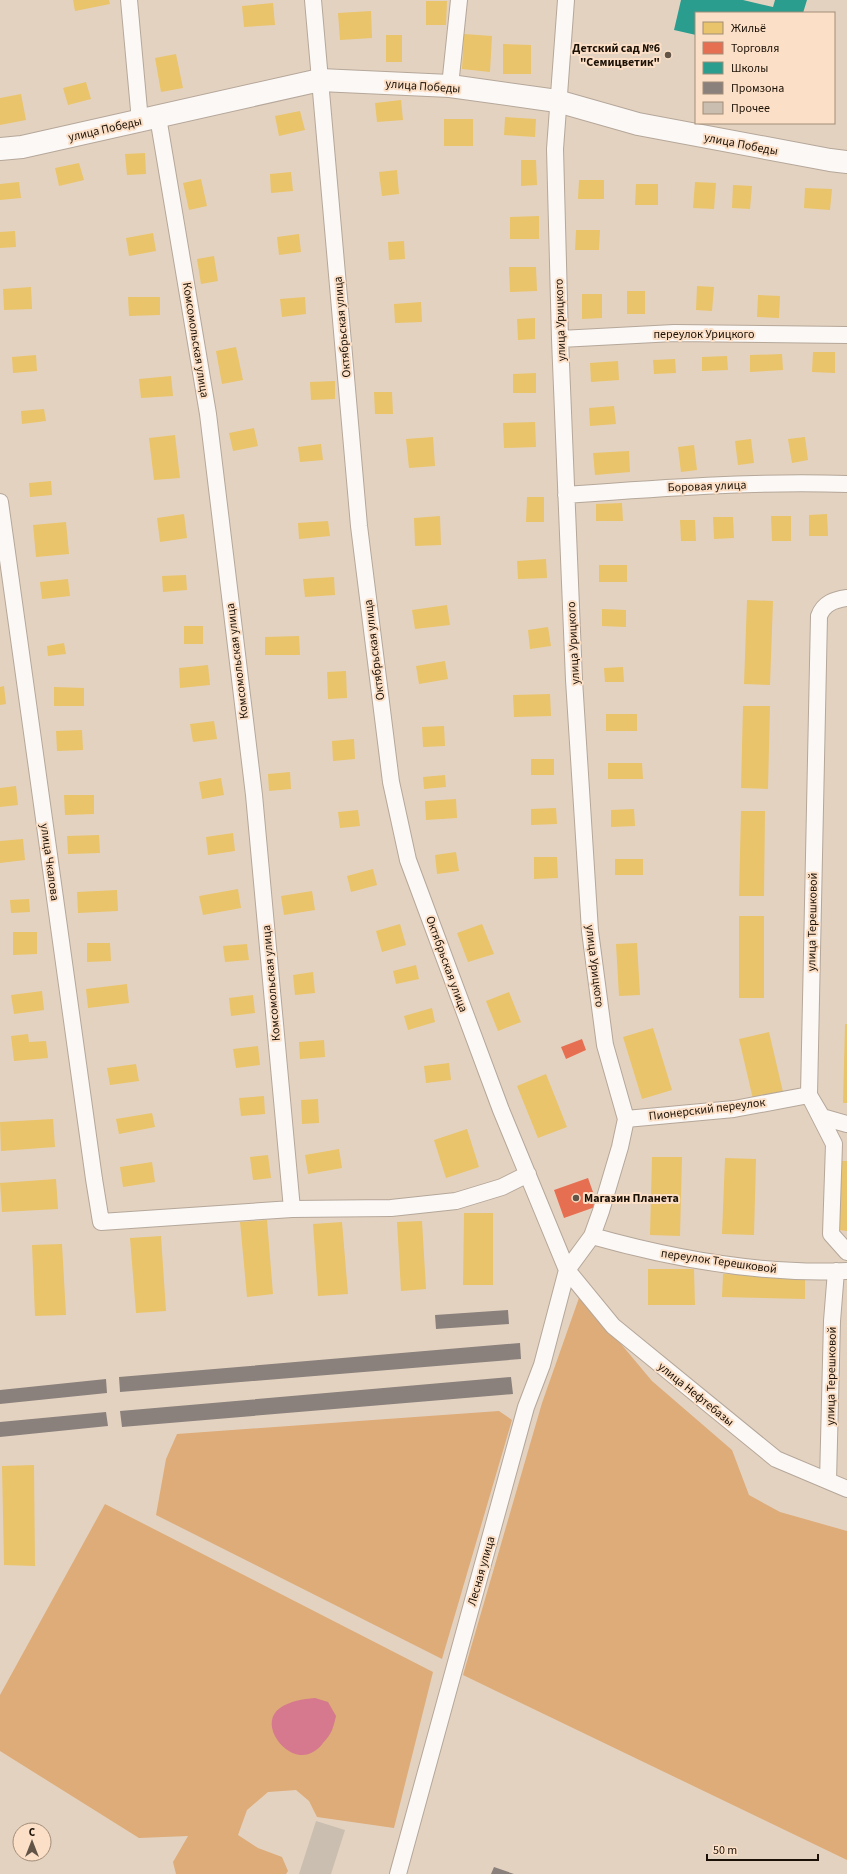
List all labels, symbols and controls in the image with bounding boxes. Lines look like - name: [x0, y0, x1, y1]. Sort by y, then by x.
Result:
- legend: [695, 12, 835, 124]
- text: Жильё: [731, 20, 766, 37]
- place label: Детский сад №6 "Семицветик": [572, 40, 660, 71]
- text: Торговля: [731, 40, 779, 57]
- marker: Детский сад №6 "Семицветик": [663, 50, 673, 60]
- text: Школы: [731, 60, 768, 77]
- street label: улица Победы: [385, 75, 461, 98]
- text: Промзона: [731, 80, 784, 97]
- text: Прочее: [731, 100, 770, 117]
- street label: улица Победы: [67, 113, 144, 146]
- street label: улица Победы: [702, 129, 779, 160]
- street label: Октябрьская улица: [330, 276, 355, 378]
- street label: улица Урицкого: [551, 278, 570, 362]
- street label: Комсомольская улица: [178, 281, 213, 399]
- street label: переулок Урицкого: [653, 326, 755, 343]
- street label: Боровая улица: [667, 477, 747, 496]
- street label: Октябрьская улица: [360, 599, 389, 701]
- street label: улица Урицкого: [563, 601, 584, 685]
- street label: Комсомольская улица: [222, 602, 253, 720]
- street label: улица Чкалова: [36, 822, 63, 902]
- street label: улица Терешковой: [803, 873, 822, 971]
- street label: Октябрьская улица: [421, 914, 472, 1015]
- street label: Комсомольская улица: [258, 924, 285, 1042]
- street label: улица Урицкого: [581, 924, 608, 1008]
- street label: Пионерский переулок: [648, 1094, 766, 1125]
- place label: Магазин Планета: [584, 1190, 679, 1207]
- marker: Магазин Планета: [571, 1193, 581, 1203]
- street label: переулок Терешковой: [660, 1245, 778, 1278]
- street label: улица Терешковой: [822, 1327, 841, 1425]
- street label: улица Нефтебазы: [654, 1358, 737, 1430]
- street label: Лесная улица: [463, 1534, 500, 1608]
- north arrow: [12, 1822, 52, 1862]
- text: С: [29, 1825, 36, 1840]
- scale bar: [707, 1836, 818, 1862]
- text: 50 m: [713, 1842, 737, 1859]

